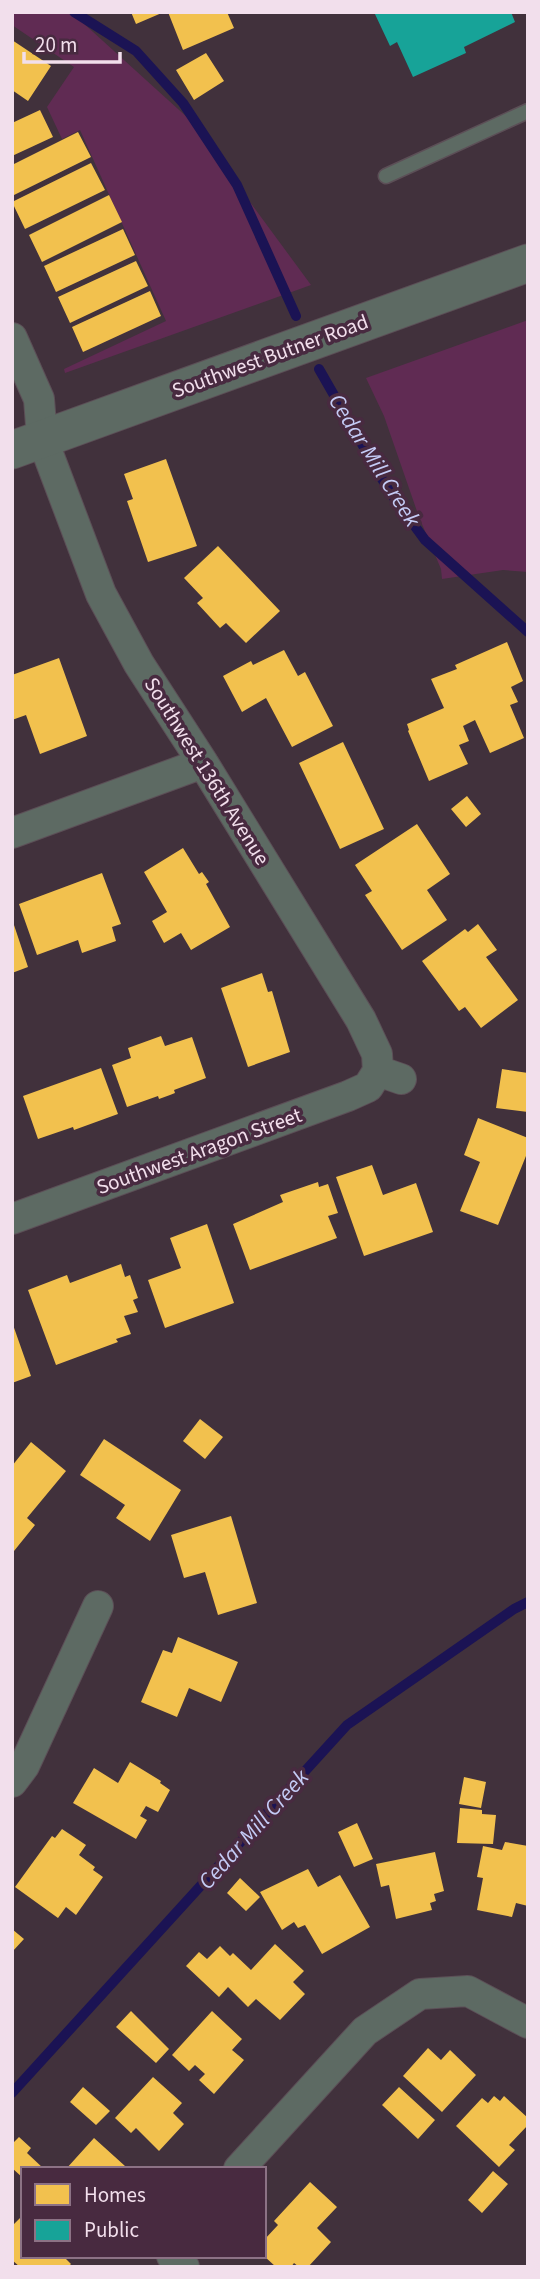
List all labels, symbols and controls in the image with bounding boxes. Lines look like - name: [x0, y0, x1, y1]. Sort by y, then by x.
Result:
- scale bar: [24, 21, 121, 65]
- text: 20 m: [35, 30, 77, 60]
- street label: Southwest Butner Road: [168, 307, 372, 405]
- water label: Cedar Mill Creek: [320, 387, 429, 534]
- street label: Southwest 136th Avenue: [137, 671, 277, 871]
- street label: Southwest Aragon Street: [92, 1100, 306, 1202]
- water label: Cedar Mill Creek: [190, 1761, 317, 1897]
- legend: [21, 2167, 266, 2258]
- text: Homes: [84, 2180, 146, 2210]
- text: Public: [84, 2215, 139, 2245]

